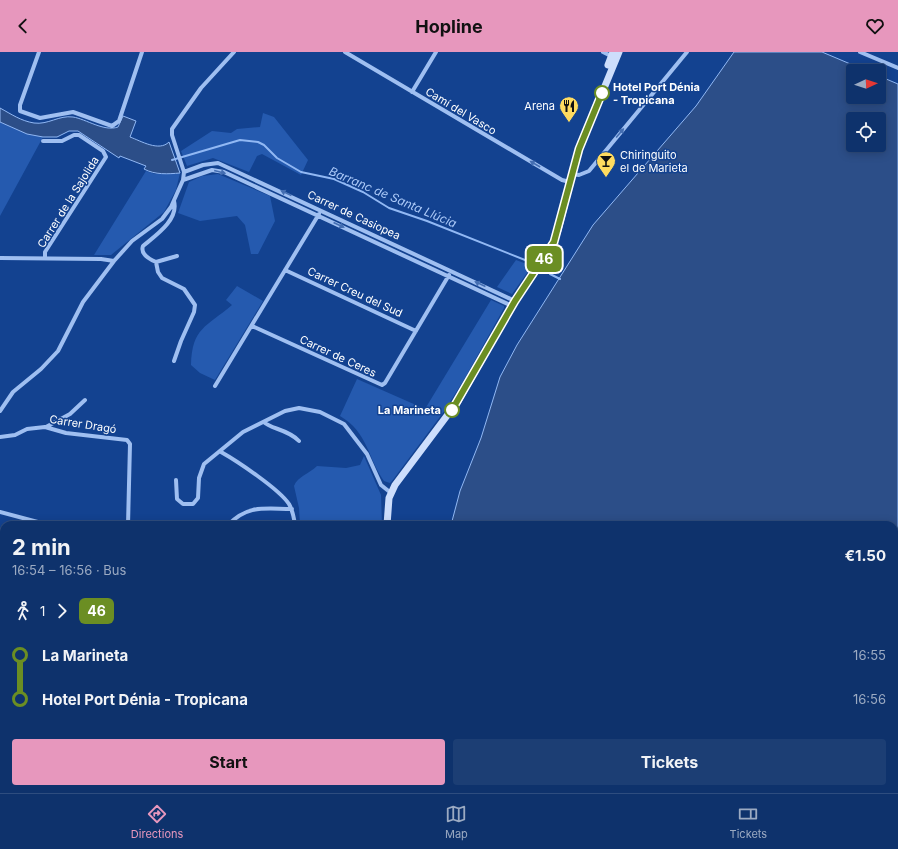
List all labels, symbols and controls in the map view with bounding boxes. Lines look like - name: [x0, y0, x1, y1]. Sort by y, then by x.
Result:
- icon: back: [12, 15, 34, 37]
- icon: heart: [864, 15, 886, 37]
- text: Hopline: [415, 16, 483, 37]
- north arrow: [846, 64, 886, 104]
- map controls: [846, 64, 886, 152]
- place label: Hotel Port Dénia - Tropicana: [613, 80, 700, 107]
- street label: Camí del Vasco: [423, 84, 499, 138]
- marker: Hotel Port Dénia - Tropicana: [594, 85, 610, 101]
- restaurant icon: Arena: [558, 95, 580, 123]
- place label: Arena: [524, 99, 555, 113]
- button: locate: [846, 112, 886, 152]
- one-way arrow: [616, 128, 625, 139]
- place label: Chiringuito el de Marieta: [620, 148, 688, 175]
- bar icon: Chiringuito el de Marieta: [595, 150, 617, 178]
- street label: Carrer de la Sajolida: [34, 154, 102, 250]
- one-way arrow: [529, 161, 541, 168]
- water label: Barranc de Santa Llúcia: [327, 163, 459, 231]
- one-way arrow: [214, 169, 227, 175]
- street label: Carrer de Casiopea: [305, 187, 403, 243]
- one-way arrow: [280, 190, 292, 196]
- one-way arrow: [333, 222, 344, 228]
- line badge: 46: [526, 246, 562, 272]
- text: 46: [535, 250, 553, 267]
- street label: Carrer Creu del Sud: [305, 264, 405, 320]
- one-way arrow: [474, 281, 485, 287]
- street label: Carrer de Ceres: [297, 332, 379, 380]
- marker: La Marineta: [444, 402, 460, 418]
- place label: La Marineta: [378, 403, 441, 417]
- street label: Carrer Dragó: [48, 412, 118, 436]
- text: 2 min: [12, 534, 71, 560]
- text: €1.50: [845, 546, 886, 565]
- text: 16:54 – 16:56 · Bus: [12, 562, 126, 578]
- icon: walk: [12, 600, 34, 622]
- icon: forward: [51, 600, 73, 622]
- text: 46: [87, 602, 106, 619]
- text: 1: [40, 603, 45, 619]
- text: La Marineta: [42, 646, 128, 665]
- text: 16:55: [853, 647, 886, 663]
- text: Hotel Port Dénia - Tropicana: [42, 690, 248, 709]
- text: 16:56: [853, 691, 886, 707]
- button: Start: [12, 739, 445, 785]
- button: Tickets: [453, 739, 886, 785]
- tab: Directions: [131, 803, 183, 841]
- tab: Map: [445, 803, 468, 841]
- tab: Tickets: [730, 803, 767, 841]

